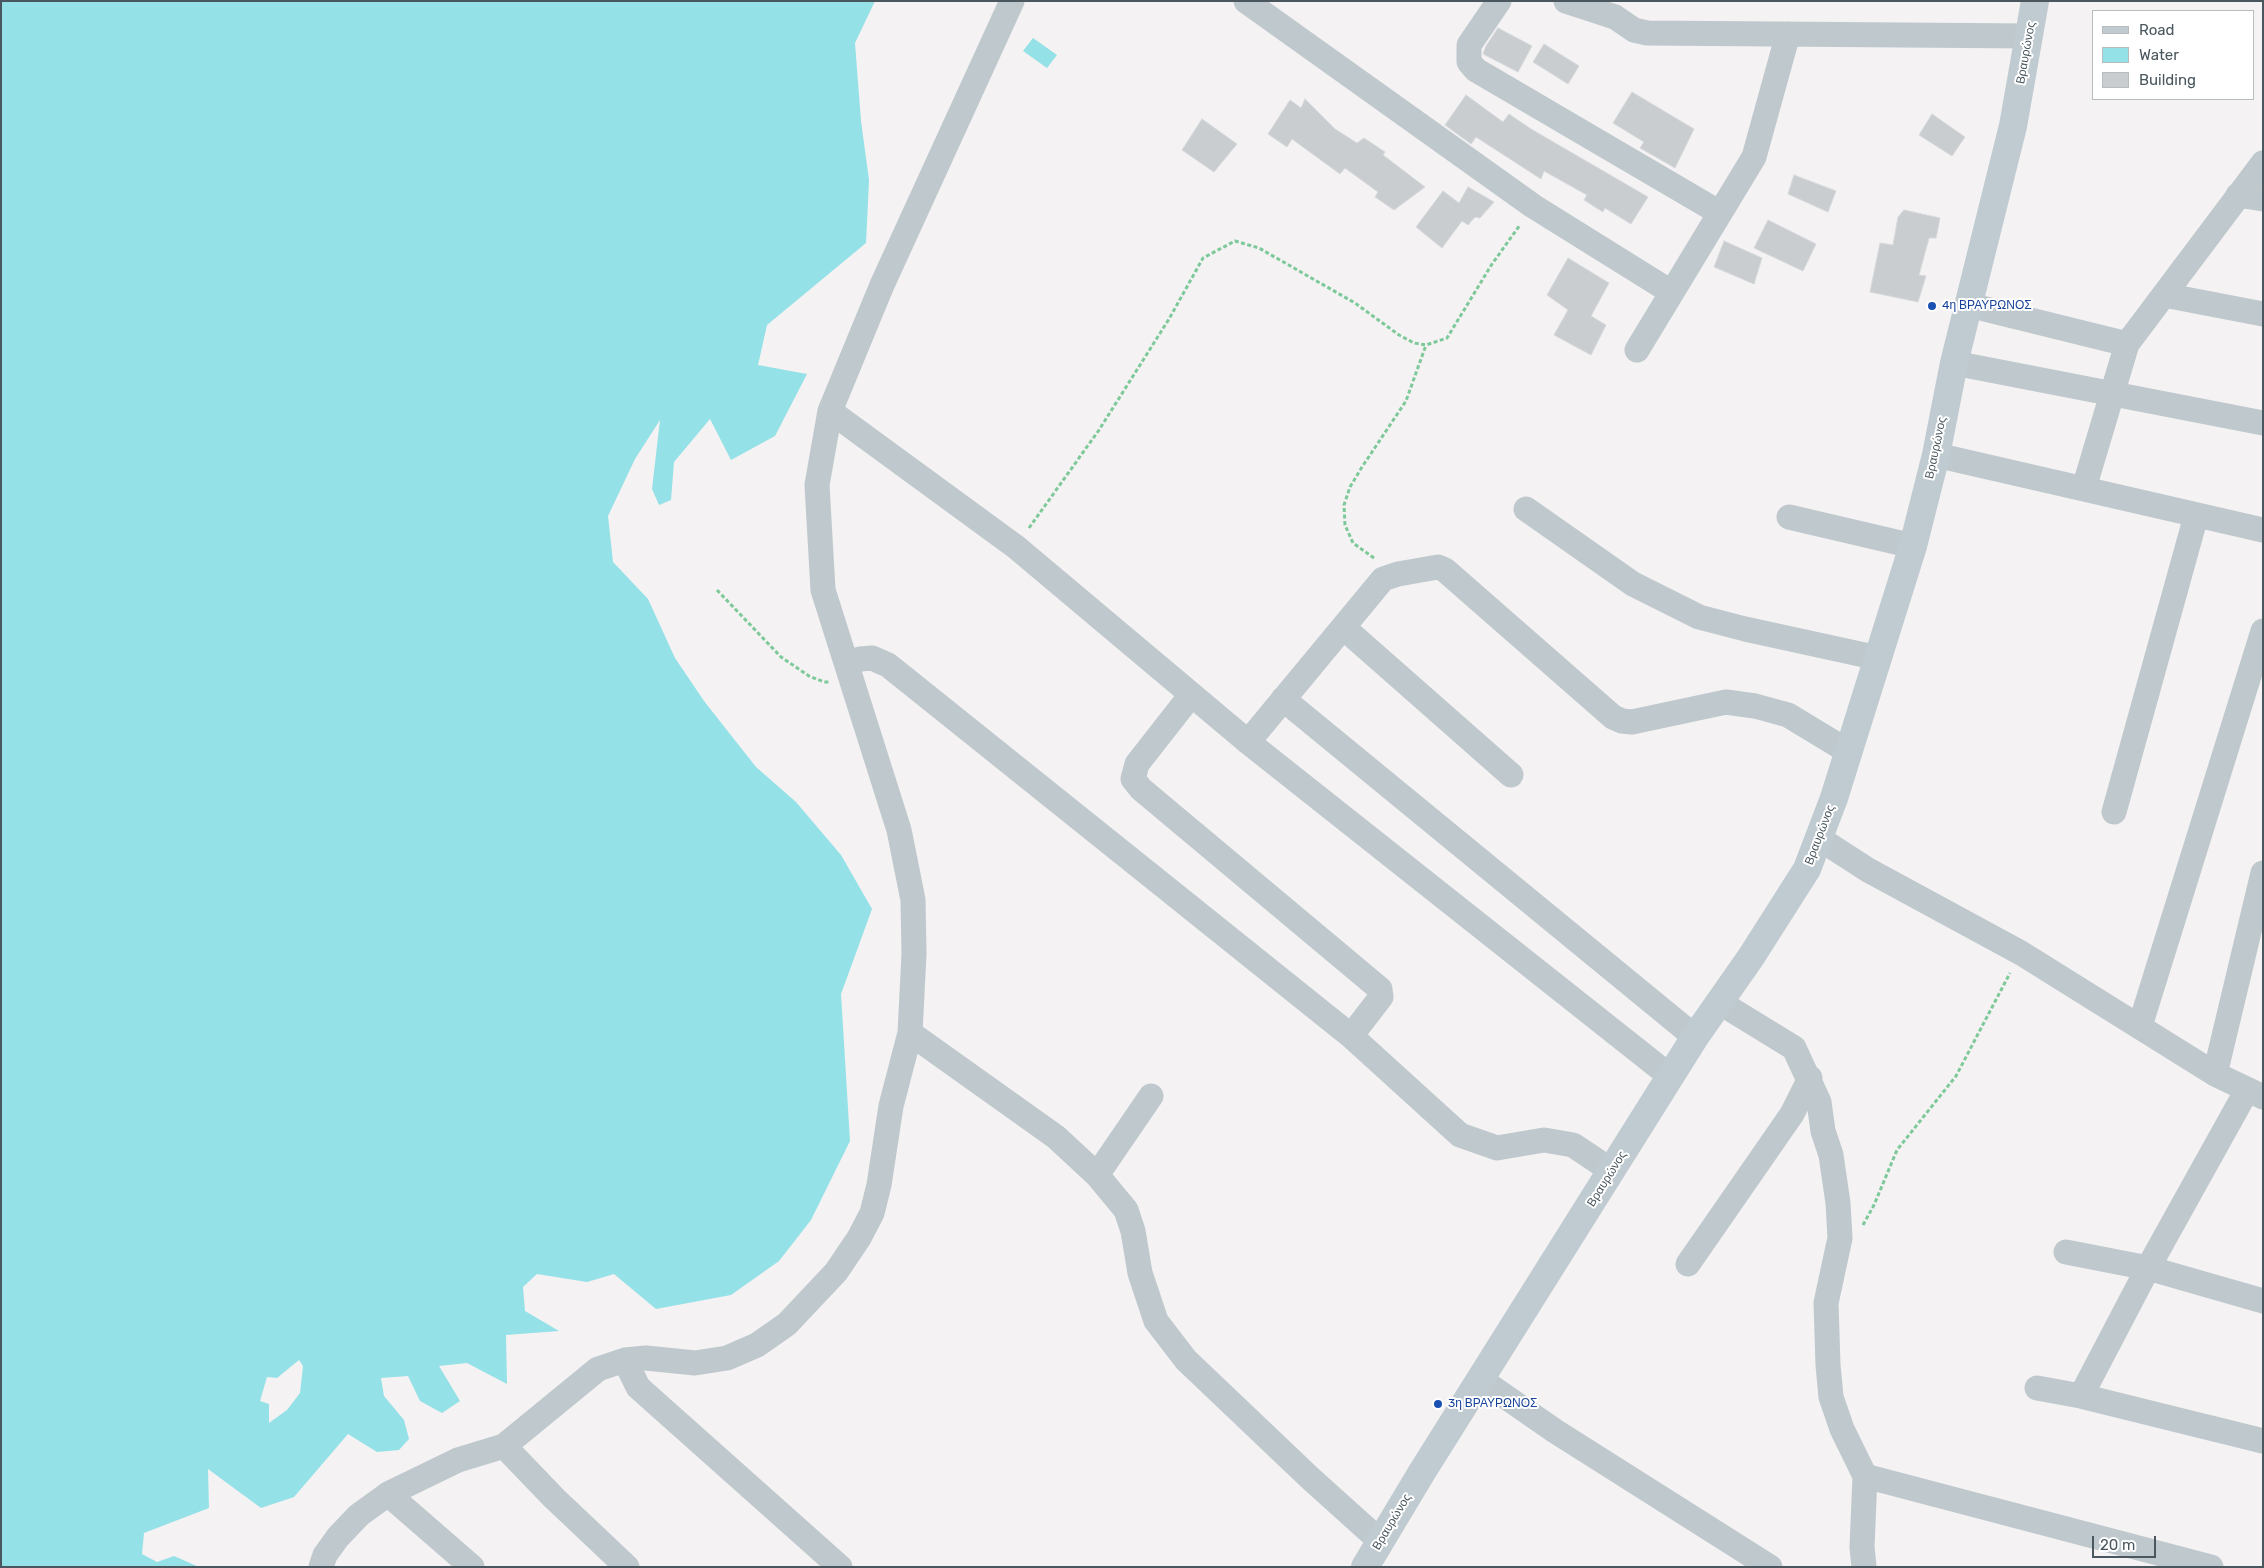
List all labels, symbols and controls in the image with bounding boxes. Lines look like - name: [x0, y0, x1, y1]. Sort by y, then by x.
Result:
- legend: [2092, 10, 2254, 100]
- street label: Βραυρώνος: [2013, 21, 2039, 85]
- text: Road: [2139, 21, 2175, 39]
- text: Water: [2139, 46, 2179, 64]
- text: Building: [2139, 71, 2196, 89]
- place label: 4η ΒΡΑΥΡΩΝΟΣ: [1942, 299, 2032, 313]
- marker: 4η ΒΡΑΥΡΩΝΟΣ: [1926, 300, 1938, 312]
- street label: Βραυρώνος: [1922, 416, 1950, 480]
- street label: Βραυρώνος: [1802, 803, 1838, 867]
- street label: Βραυρώνος: [1584, 1148, 1630, 1210]
- place label: 3η ΒΡΑΥΡΩΝΟΣ: [1448, 1397, 1537, 1411]
- marker: 3η ΒΡΑΥΡΩΝΟΣ: [1432, 1398, 1444, 1410]
- street label: Βραυρώνος: [1370, 1491, 1414, 1553]
- scale bar: [2094, 1526, 2158, 1558]
- text: 20 m: [2100, 1536, 2135, 1554]

